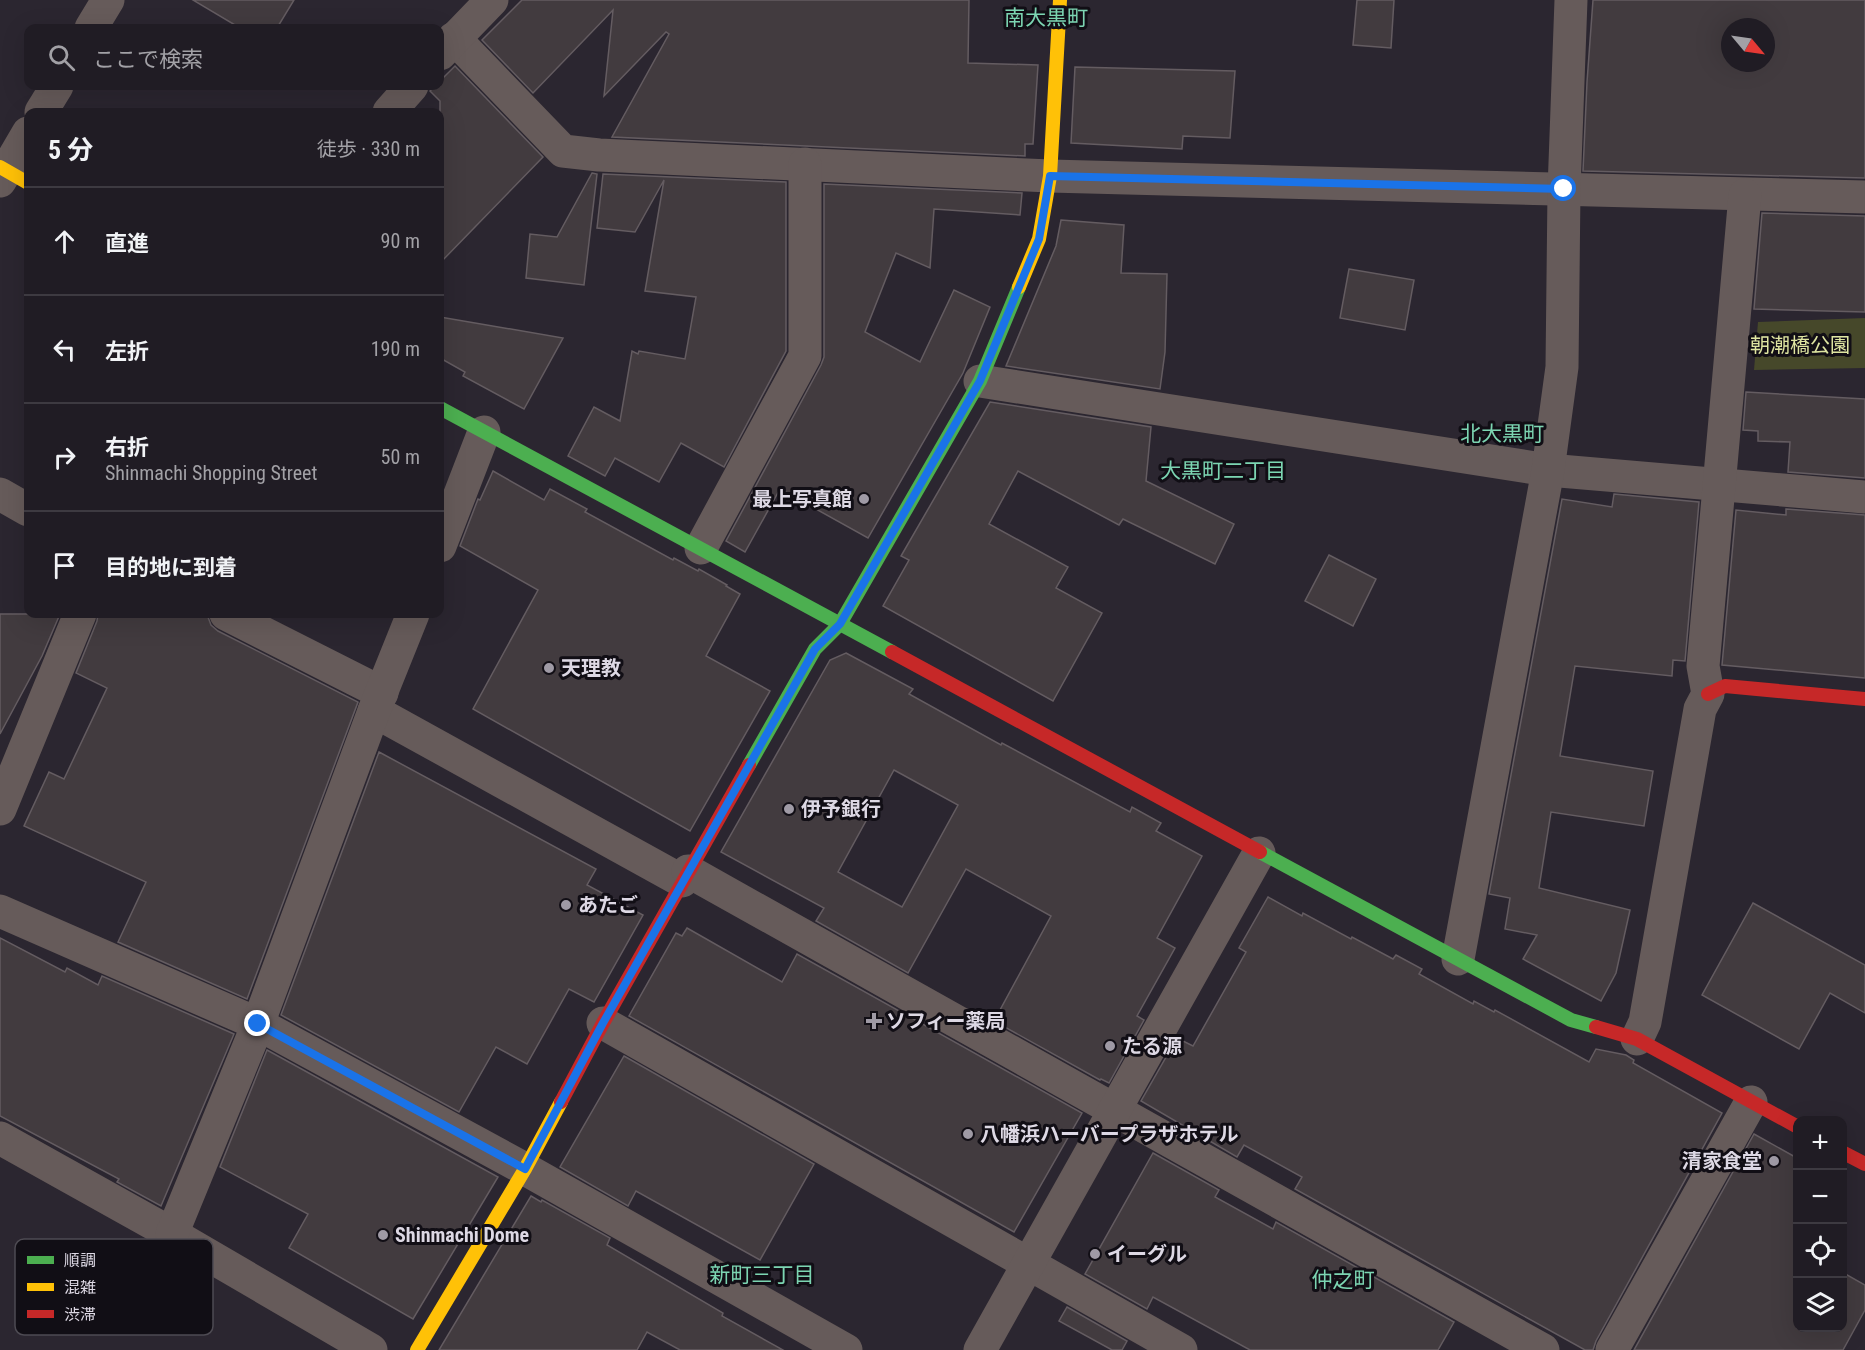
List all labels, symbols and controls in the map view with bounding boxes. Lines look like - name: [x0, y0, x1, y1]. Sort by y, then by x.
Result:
- district label: 南大黒町: [1004, 6, 1088, 30]
- north arrow: [1721, 18, 1775, 72]
- search box: [24, 24, 444, 90]
- icon: search: [45, 41, 78, 74]
- text: ここで検索: [93, 47, 203, 72]
- text: 5 分: [48, 135, 93, 165]
- text: 徒歩 · 330 m: [317, 137, 420, 161]
- route start: [1550, 175, 1576, 201]
- icon: ahead: [48, 225, 81, 258]
- text: 90 m: [381, 229, 420, 253]
- text: 直進: [105, 231, 149, 256]
- icon: left: [48, 333, 81, 366]
- park label: 朝潮橋公園: [1750, 333, 1850, 357]
- text: 190 m: [371, 337, 420, 361]
- text: 左折: [105, 339, 149, 364]
- district label: 北大黒町: [1460, 422, 1544, 446]
- text: 右折: [105, 435, 149, 460]
- icon: right: [48, 441, 81, 474]
- text: 50 m: [381, 445, 420, 469]
- district label: 大黒町二丁目: [1160, 459, 1286, 483]
- text: Shinmachi Shopping Street: [105, 461, 317, 485]
- place label: 最上写真館: [752, 487, 852, 511]
- marker: 最上写真館: [857, 492, 871, 506]
- icon: arrive: [48, 549, 81, 582]
- text: 目的地に到着: [105, 555, 237, 580]
- place label: 天理教: [561, 656, 621, 680]
- marker: 天理教: [542, 661, 556, 675]
- place label: 伊予銀行: [801, 797, 881, 821]
- marker: 伊予銀行: [782, 802, 796, 816]
- place label: あたご: [578, 893, 638, 917]
- marker: あたご: [559, 898, 573, 912]
- place label: ソフィー薬局: [886, 1009, 1006, 1033]
- route end: [244, 1010, 270, 1036]
- marker: ソフィー薬局: [867, 1014, 881, 1028]
- place label: たる源: [1122, 1034, 1182, 1058]
- marker: たる源: [1103, 1039, 1117, 1053]
- map controls: [1793, 1116, 1847, 1332]
- button: +: [1793, 1116, 1847, 1170]
- place label: 八幡浜ハーバープラザホテル: [980, 1122, 1239, 1146]
- marker: 八幡浜ハーバープラザホテル: [961, 1127, 975, 1141]
- place label: 清家食堂: [1682, 1149, 1762, 1173]
- marker: 清家食堂: [1767, 1154, 1781, 1168]
- button: −: [1793, 1170, 1847, 1224]
- place label: Shinmachi Dome: [395, 1223, 529, 1247]
- button: locate: [1793, 1224, 1847, 1278]
- marker: Shinmachi Dome: [376, 1228, 390, 1242]
- legend: [15, 1239, 213, 1335]
- place label: イーグル: [1107, 1242, 1187, 1266]
- marker: イーグル: [1088, 1247, 1102, 1261]
- text: 順調: [64, 1251, 96, 1270]
- district label: 新町三丁目: [710, 1263, 815, 1287]
- district label: 仲之町: [1312, 1268, 1375, 1292]
- text: 混雑: [64, 1278, 96, 1297]
- button: layers: [1793, 1278, 1847, 1332]
- text: 渋滞: [64, 1305, 96, 1324]

